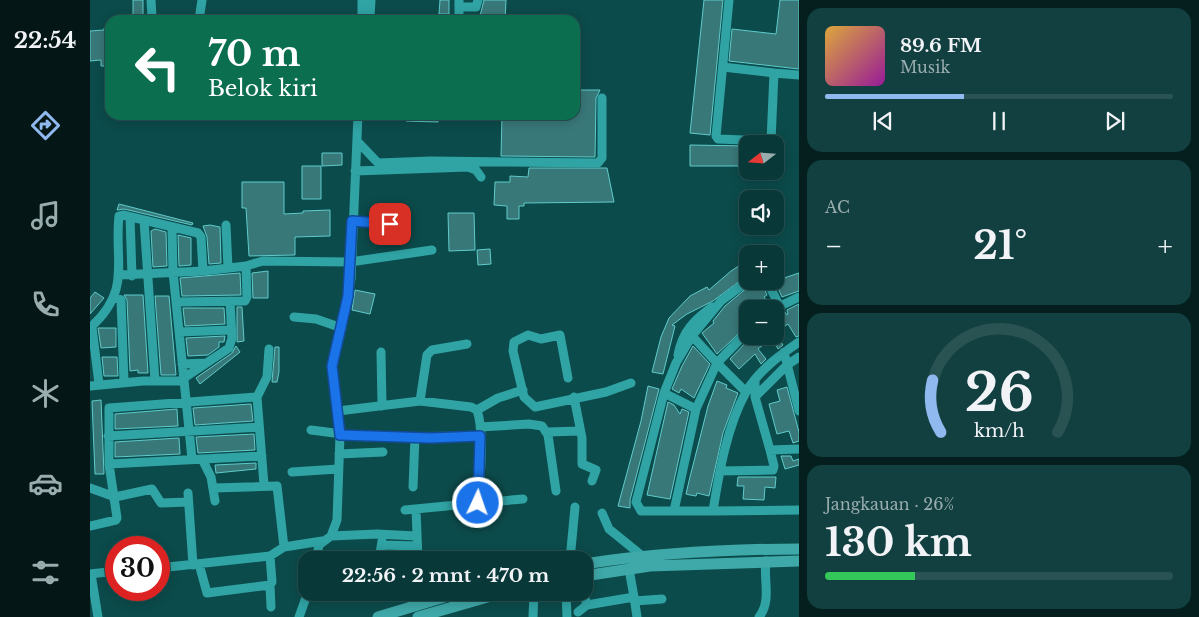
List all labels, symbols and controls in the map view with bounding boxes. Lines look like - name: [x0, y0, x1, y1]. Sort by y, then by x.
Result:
- text: 22:54: [14, 27, 76, 54]
- text: 70 m: [208, 32, 301, 75]
- text: 89.6 FM: [900, 34, 982, 57]
- icon: left: [125, 35, 190, 100]
- text: Musik: [900, 57, 950, 77]
- text: Belok kiri: [208, 75, 318, 102]
- icon: previous: [869, 107, 897, 135]
- icon: pause: [985, 107, 1013, 135]
- icon: next: [1101, 107, 1129, 135]
- icon: directions: [28, 108, 63, 143]
- north arrow: [739, 135, 784, 180]
- map controls: [739, 135, 784, 345]
- button: sound: [739, 190, 784, 235]
- text: AC: [825, 197, 850, 217]
- icon: music: [28, 198, 63, 233]
- pin: [369, 203, 411, 245]
- icon: arrive: [376, 210, 404, 238]
- text: 21°: [973, 222, 1027, 269]
- text: −: [825, 229, 843, 264]
- text: +: [1158, 229, 1173, 264]
- button: +: [739, 245, 784, 290]
- icon: phone: [28, 287, 63, 322]
- button: −: [739, 300, 784, 345]
- text: 26: [965, 361, 1033, 425]
- icon: climate: [28, 376, 63, 411]
- text: km/h: [974, 420, 1024, 442]
- icon: car: [28, 466, 63, 501]
- position arrow: [451, 476, 503, 528]
- text: Jangkauan · 26%: [825, 494, 954, 514]
- text: 130 km: [825, 519, 972, 566]
- speed limit sign: 30: [105, 536, 170, 601]
- icon: filters: [28, 555, 63, 590]
- text: 22:56 · 2 mnt · 470 m: [342, 564, 549, 587]

